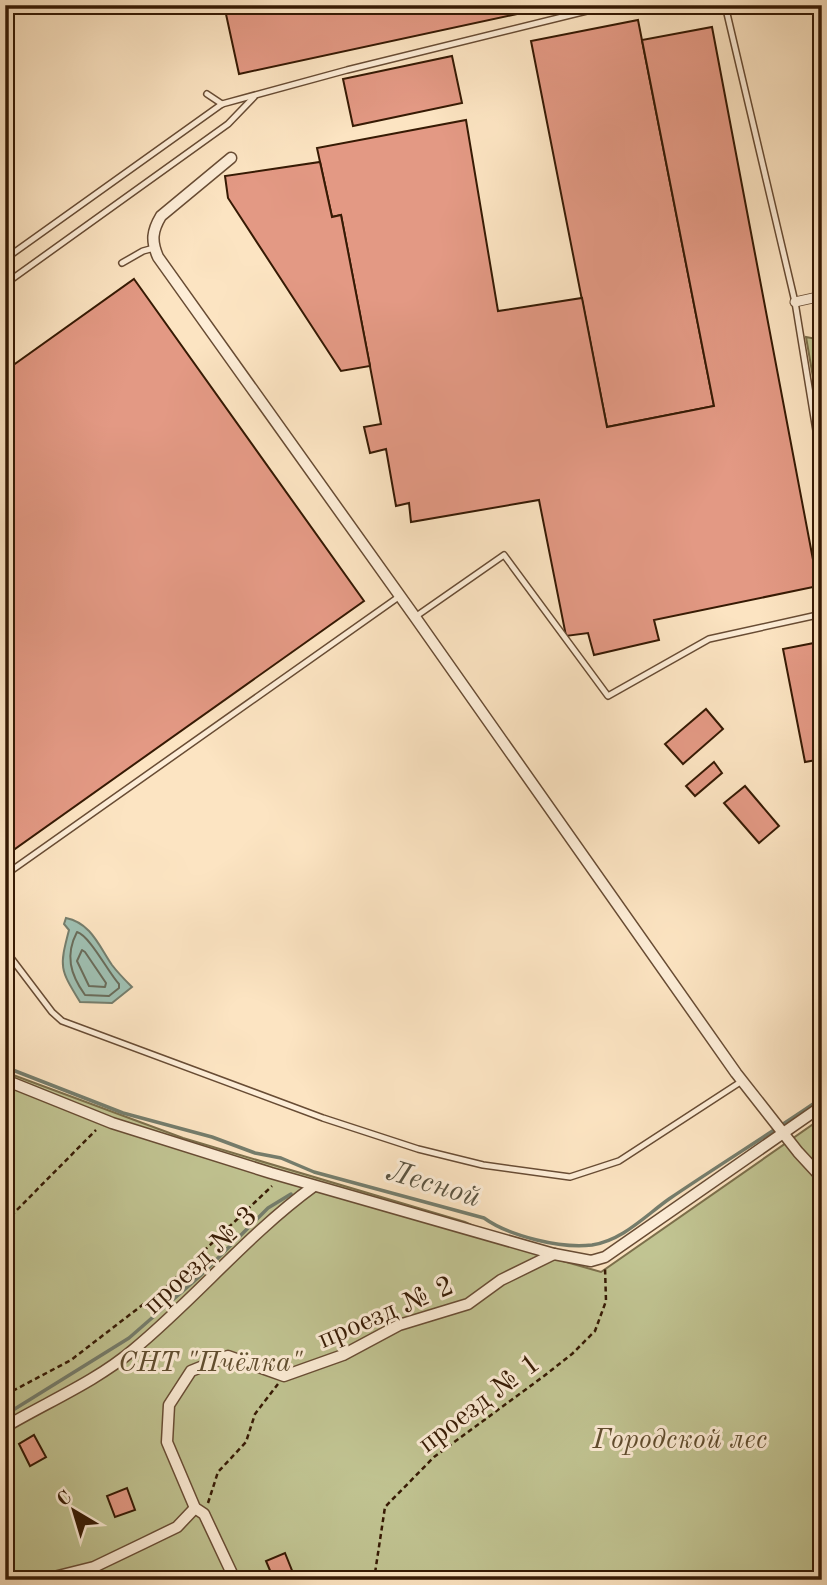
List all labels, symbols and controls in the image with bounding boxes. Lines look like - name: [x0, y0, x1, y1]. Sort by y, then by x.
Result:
- water label: Лесной: [383, 1156, 484, 1213]
- street label: проезд № 3: [139, 1202, 263, 1321]
- street label: проезд № 2: [314, 1273, 458, 1355]
- park label: СНТ "Пчёлка": [118, 1350, 303, 1378]
- street label: проезд № 1: [414, 1350, 546, 1459]
- park label: Городской лес: [591, 1427, 768, 1455]
- north arrow: [38, 1476, 108, 1546]
- text: С: [54, 1488, 76, 1511]

